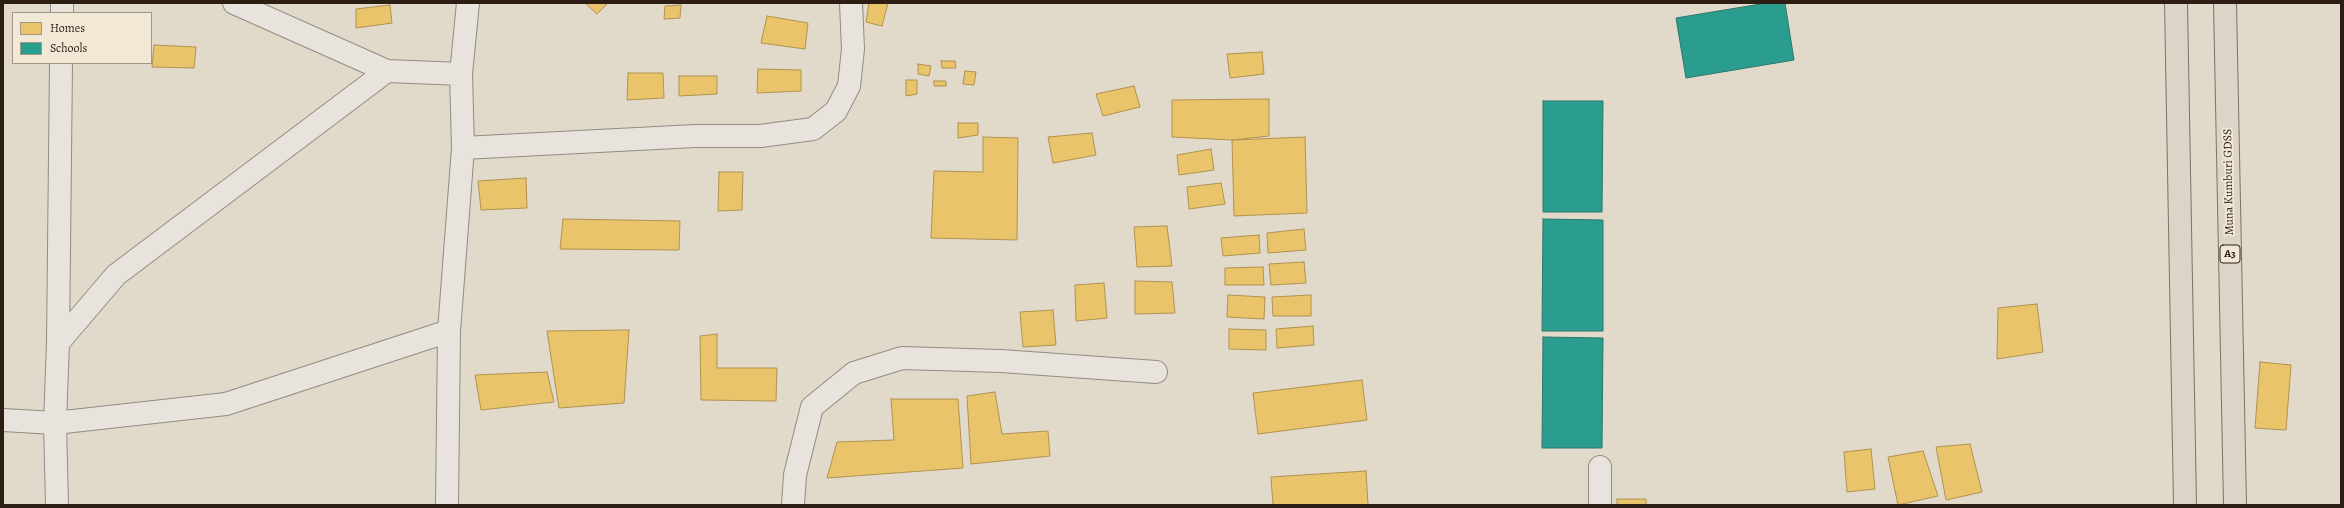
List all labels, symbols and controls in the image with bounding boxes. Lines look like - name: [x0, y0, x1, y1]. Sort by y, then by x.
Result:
- legend: [12, 12, 152, 64]
- text: Homes: [50, 20, 85, 36]
- text: Schools: [50, 40, 87, 56]
- street label: Muna Kumburi GDSS: [2221, 128, 2237, 236]
- road number: A3: [2220, 245, 2240, 263]

